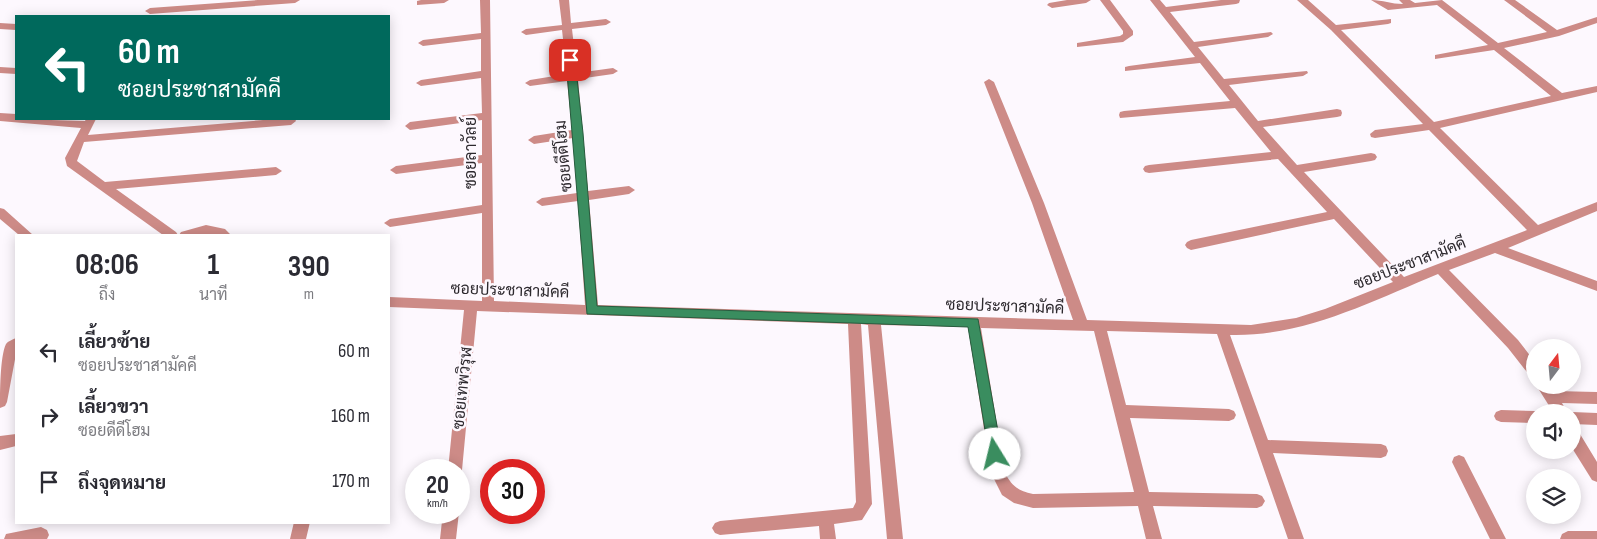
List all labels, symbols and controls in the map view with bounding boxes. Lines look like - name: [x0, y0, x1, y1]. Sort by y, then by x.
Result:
- text: 60 m: [118, 31, 180, 74]
- icon: left: [35, 35, 100, 100]
- pin: [549, 39, 591, 81]
- icon: arrive: [556, 46, 584, 74]
- text: ซอยประชาสามัคคี: [118, 77, 281, 104]
- street label: ซอยลาวัลย์: [458, 117, 481, 189]
- street label: ซอยดีดีโฮม: [548, 119, 577, 193]
- street label: ซอยประชาสามัคคี: [1350, 231, 1469, 294]
- text: 08:06: [75, 247, 139, 283]
- text: 1: [207, 247, 219, 283]
- text: 390: [288, 249, 330, 285]
- street label: ซอยประชาสามัคคี: [450, 276, 570, 303]
- text: m: [304, 285, 314, 304]
- text: ถึง: [99, 286, 115, 305]
- text: นาที: [199, 286, 228, 305]
- street label: ซอยประชาสามัคคี: [945, 292, 1065, 319]
- text: เลี้ยวซ้าย: [78, 331, 150, 354]
- icon: left: [35, 338, 63, 366]
- north arrow: [1526, 339, 1581, 394]
- map controls: [1526, 339, 1581, 524]
- text: 60 m: [338, 340, 370, 363]
- street label: ซอยเทพวิรุฬ: [448, 345, 478, 430]
- text: ซอยประชาสามัคคี: [78, 357, 197, 376]
- text: เลี้ยวขวา: [78, 396, 149, 419]
- icon: right: [35, 403, 63, 431]
- button: sound: [1526, 404, 1581, 459]
- text: 160 m: [331, 405, 370, 428]
- text: ซอยดีดีโฮม: [78, 422, 150, 441]
- position arrow: [968, 427, 1020, 479]
- speed limit sign: 30: [480, 459, 545, 524]
- icon: arrive: [35, 468, 63, 496]
- button: layers: [1526, 469, 1581, 524]
- text: 170 m: [332, 470, 370, 493]
- text: 20: [426, 470, 449, 501]
- text: ถึงจุดหมาย: [78, 472, 166, 495]
- text: km/h: [427, 496, 448, 511]

